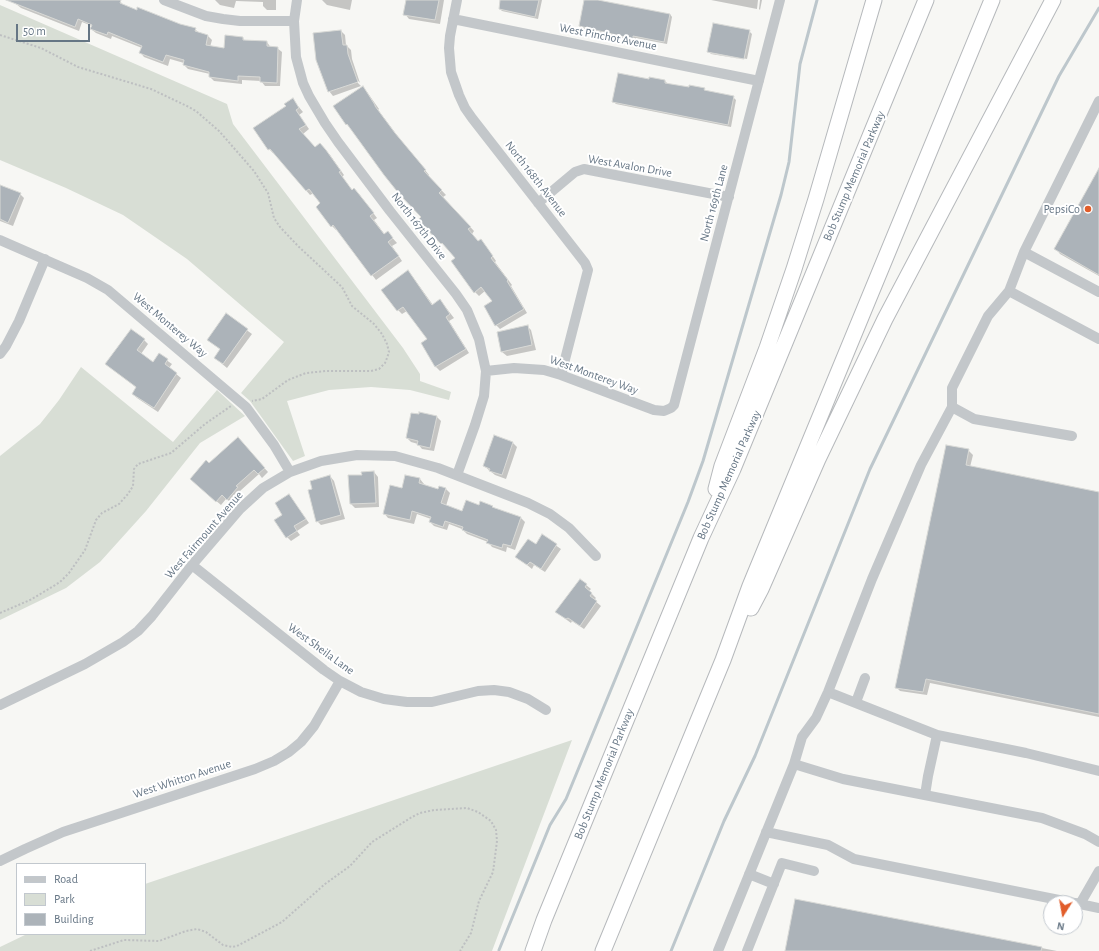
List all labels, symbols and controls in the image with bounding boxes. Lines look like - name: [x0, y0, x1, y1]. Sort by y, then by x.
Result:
- scale bar: [18, 16, 92, 42]
- street label: West Pinchot Avenue: [558, 21, 658, 53]
- text: 50 m: [23, 25, 46, 37]
- street label: Bob Stump Memorial Parkway: [820, 109, 888, 243]
- street label: North 168th Avenue: [502, 138, 570, 220]
- street label: West Avalon Drive: [587, 152, 673, 180]
- street label: North 169th Lane: [697, 163, 731, 243]
- street label: North 167th Drive: [388, 189, 450, 263]
- place label: PepsiCo: [1043, 202, 1080, 216]
- marker: PepsiCo: [1083, 204, 1093, 214]
- street label: West Monterey Way: [130, 289, 210, 361]
- street label: West Monterey Way: [548, 352, 640, 398]
- street label: Bob Stump Memorial Parkway: [694, 408, 764, 542]
- street label: West Fairmount Avenue: [162, 488, 246, 582]
- street label: West Sheila Lane: [285, 620, 357, 678]
- street label: Bob Stump Memorial Parkway: [571, 706, 637, 842]
- street label: West Whitton Avenue: [131, 756, 233, 802]
- legend: [16, 863, 146, 935]
- text: Road: [54, 873, 78, 885]
- text: Park: [54, 893, 75, 905]
- north arrow: [1043, 895, 1083, 935]
- text: Building: [54, 913, 94, 925]
- text: N: [1056, 920, 1066, 932]

